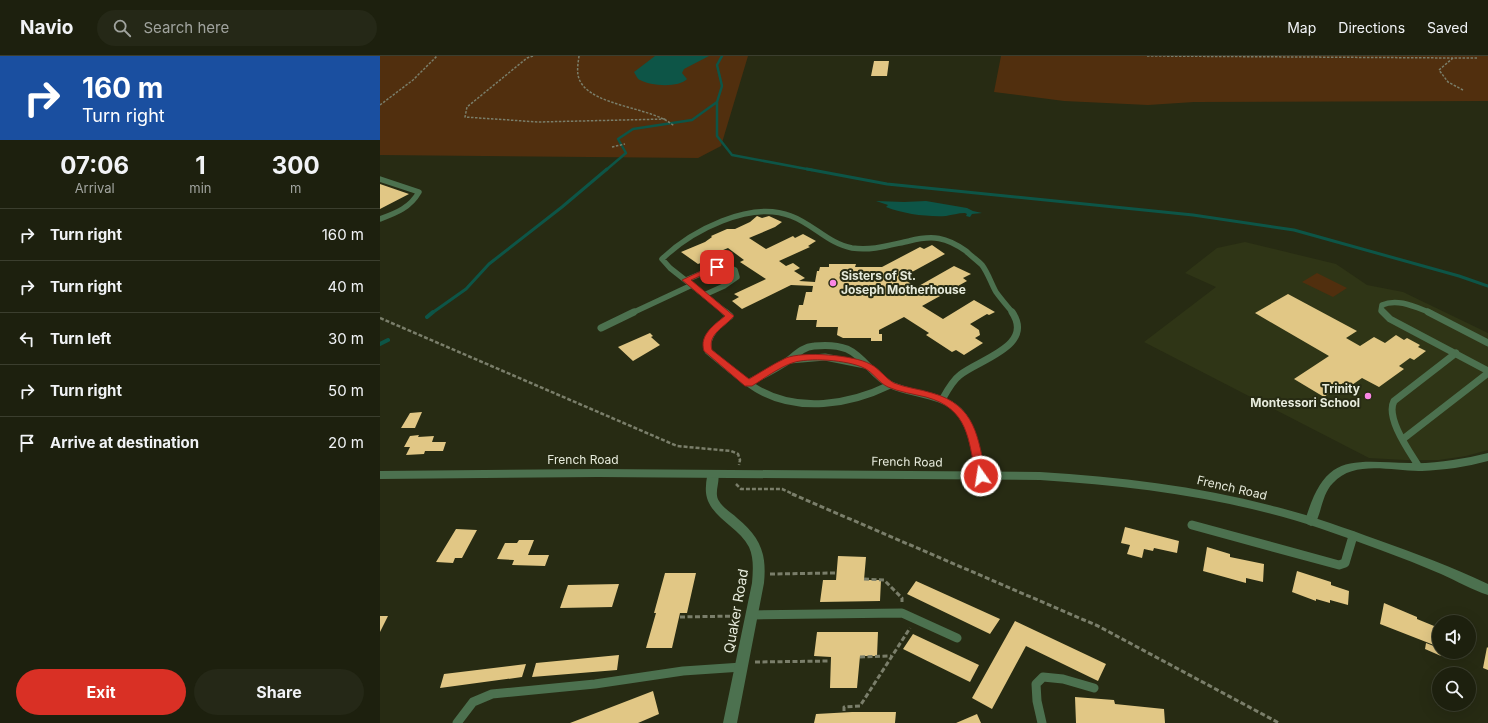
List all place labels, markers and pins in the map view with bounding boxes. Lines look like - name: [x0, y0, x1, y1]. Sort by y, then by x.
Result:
- pin: [700, 250, 734, 284]
- place label: Sisters of St. Joseph Motherhouse: [841, 268, 966, 297]
- marker: Sisters of St. Joseph Motherhouse: [828, 278, 838, 288]
- place label: Trinity Montessori School: [1250, 381, 1361, 410]
- marker: Trinity Montessori School: [1363, 391, 1373, 401]

